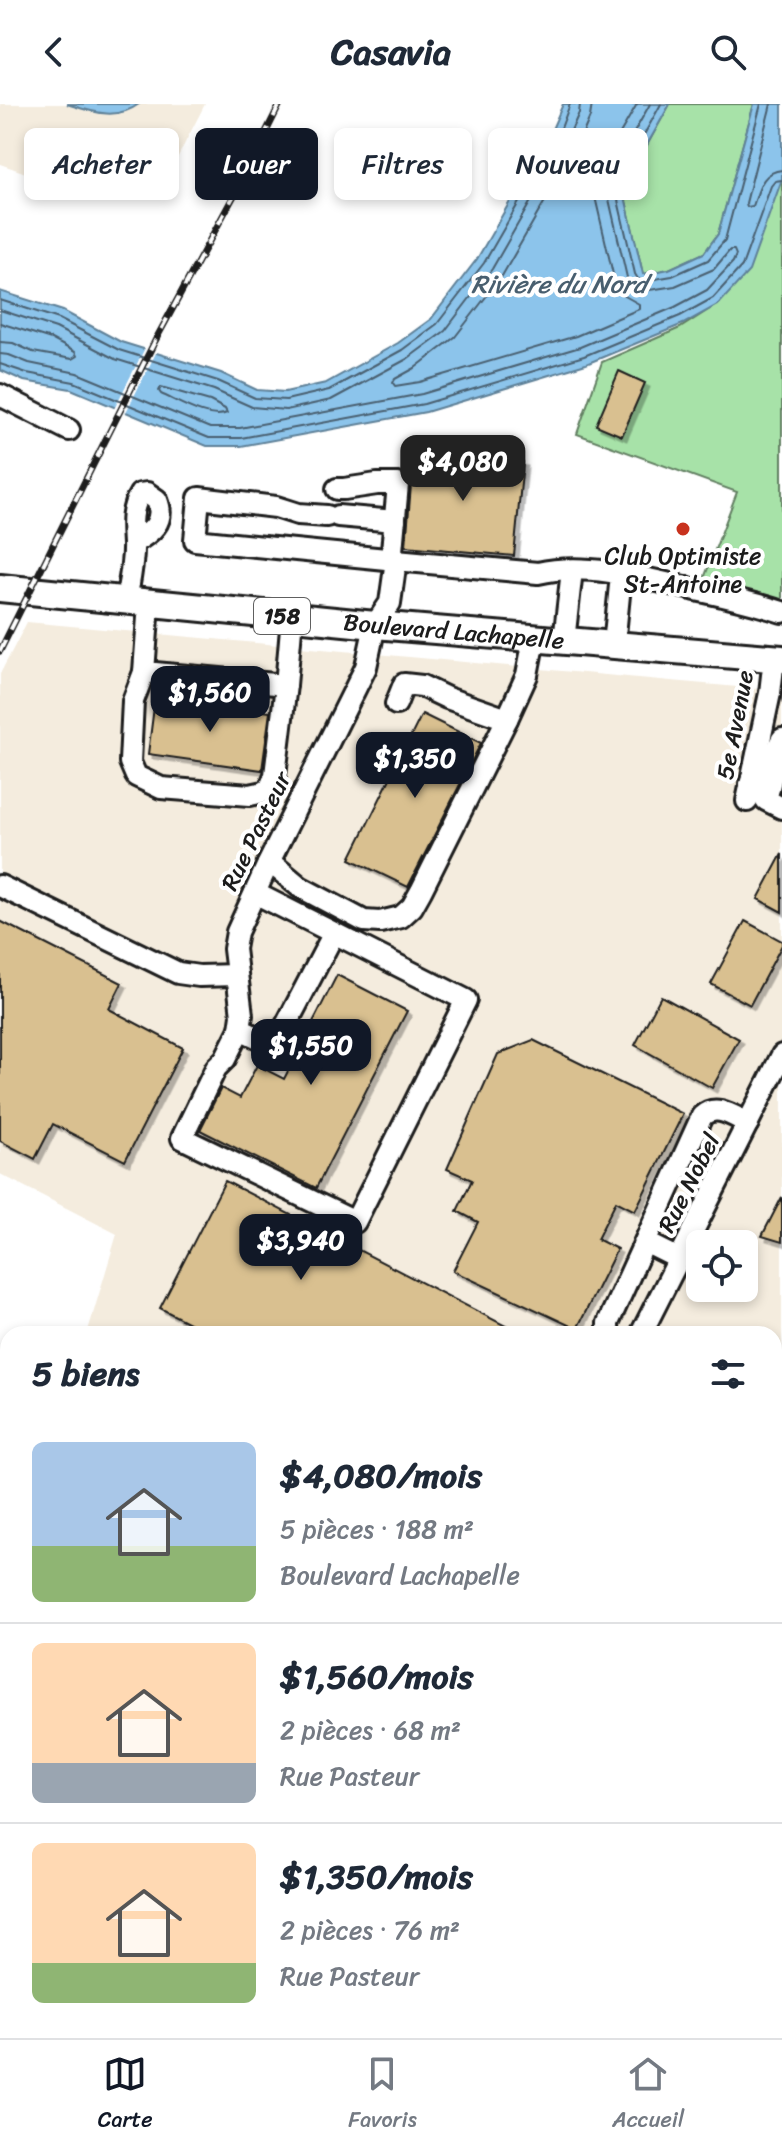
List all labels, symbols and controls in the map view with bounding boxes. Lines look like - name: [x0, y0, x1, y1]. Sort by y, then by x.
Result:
- text: Casavia: [331, 20, 451, 84]
- icon: back: [32, 30, 76, 74]
- icon: search: [706, 30, 750, 74]
- chip: Acheter: [24, 128, 179, 200]
- chip: Louer: [195, 128, 318, 200]
- chip: Filtres: [334, 128, 472, 200]
- chip: Nouveau: [488, 128, 648, 200]
- water label: Rivière du Nord: [471, 261, 653, 307]
- pin: $4,080: [398, 435, 528, 503]
- text: $4,080: [418, 438, 508, 484]
- marker: Club Optimiste St-Antoine: [674, 520, 692, 538]
- place label: Club Optimiste St-Antoine: [605, 535, 761, 605]
- road number: 158: [254, 598, 310, 634]
- street label: Boulevard Lachapelle: [342, 601, 566, 662]
- pin: $1,560: [145, 666, 275, 734]
- street label: 5e Avenue: [704, 667, 766, 783]
- text: $1,560: [169, 669, 251, 715]
- pin: $1,350: [350, 732, 480, 800]
- text: $1,350: [374, 735, 456, 781]
- street label: Rue Pasteur: [209, 763, 304, 898]
- pin: $1,550: [246, 1019, 376, 1087]
- text: $1,550: [269, 1022, 353, 1068]
- street label: Rue Nobel: [646, 1125, 733, 1240]
- pin: $3,940: [236, 1214, 366, 1282]
- text: $3,940: [257, 1217, 345, 1263]
- map controls: [686, 1230, 758, 1302]
- button: locate: [686, 1230, 758, 1302]
- text: 5 biens: [32, 1344, 139, 1404]
- icon: filters: [706, 1352, 750, 1396]
- text: $4,080/mois: [280, 1446, 482, 1506]
- icon: home: [96, 1474, 192, 1570]
- text: 5 pièces · 188 m²: [280, 1506, 474, 1552]
- text: Boulevard Lachapelle: [280, 1552, 520, 1598]
- text: $1,560/mois: [280, 1647, 473, 1707]
- icon: home: [96, 1675, 192, 1771]
- text: 2 pièces · 68 m²: [280, 1707, 461, 1753]
- text: Rue Pasteur: [280, 1753, 419, 1799]
- text: $1,350/mois: [280, 1847, 473, 1907]
- icon: home: [96, 1875, 192, 1971]
- text: 2 pièces · 76 m²: [280, 1907, 460, 1953]
- text: Rue Pasteur: [280, 1953, 419, 1999]
- tab: Carte: [98, 2052, 153, 2139]
- tab: Favoris: [348, 2052, 417, 2139]
- tab: Accueil: [612, 2052, 684, 2139]

